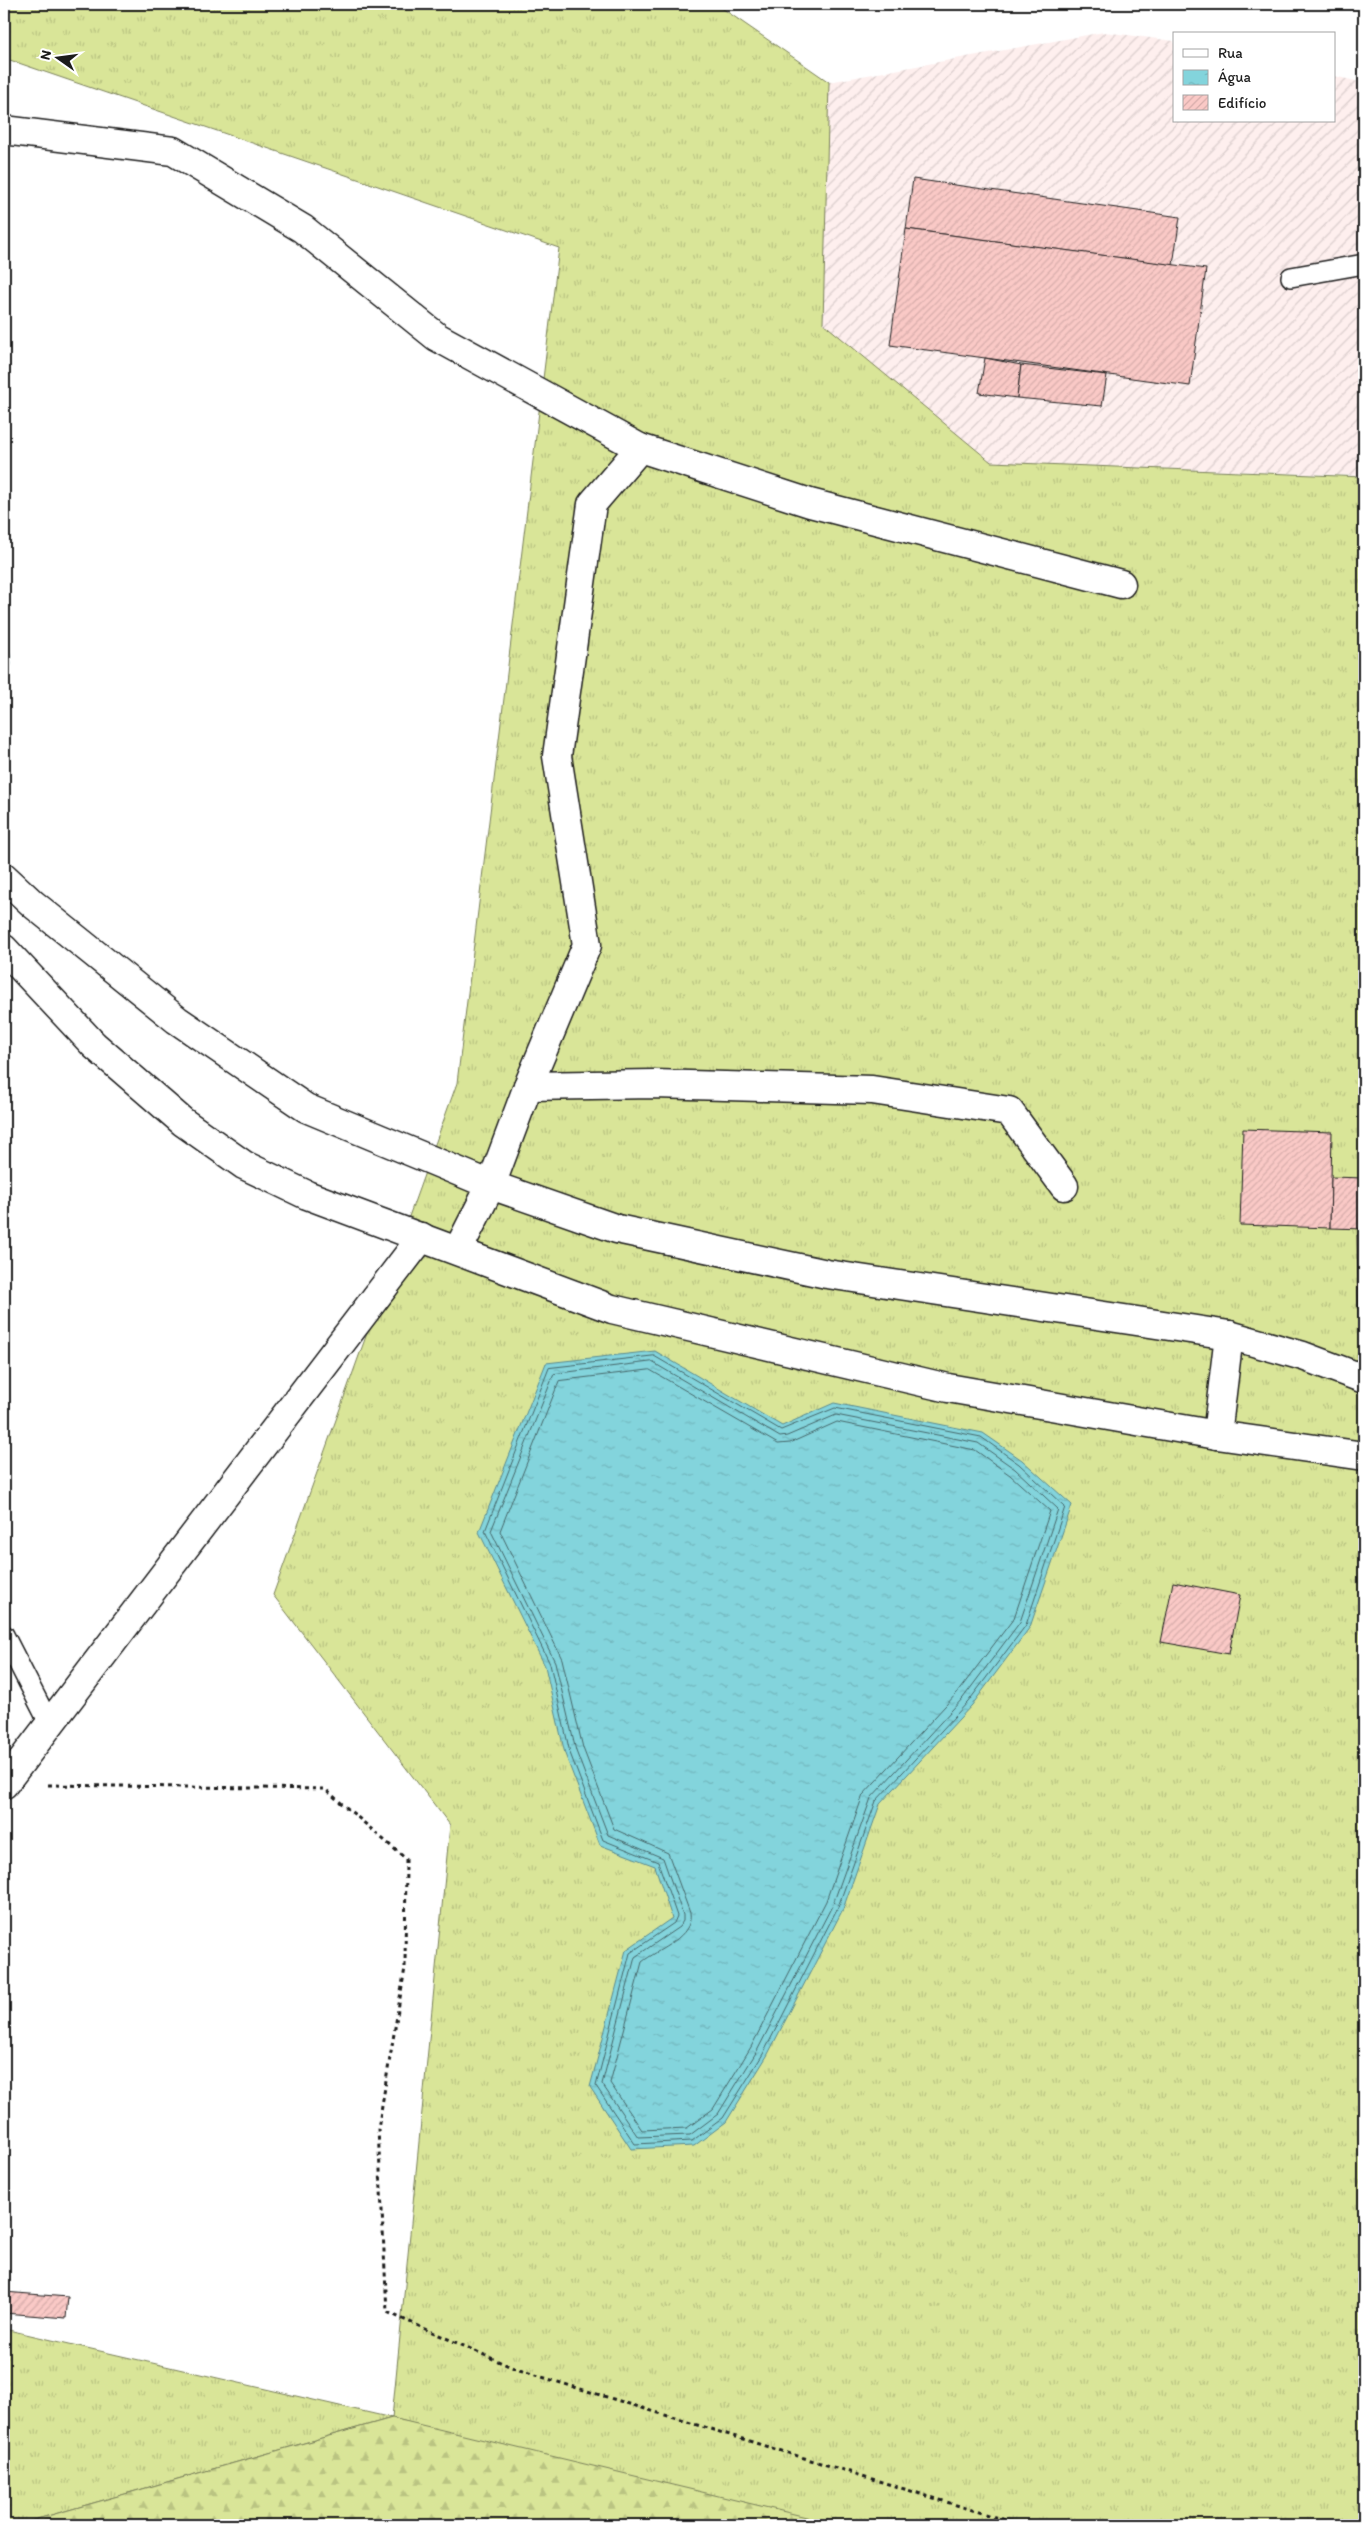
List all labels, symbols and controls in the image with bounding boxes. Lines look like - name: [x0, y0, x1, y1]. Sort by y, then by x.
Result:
- north arrow: [32, 32, 82, 82]
- legend: [1173, 32, 1336, 122]
- text: Rua: [1218, 44, 1243, 62]
- text: N: [36, 48, 55, 62]
- text: Água: [1218, 68, 1252, 86]
- text: Edifício: [1218, 94, 1266, 112]

